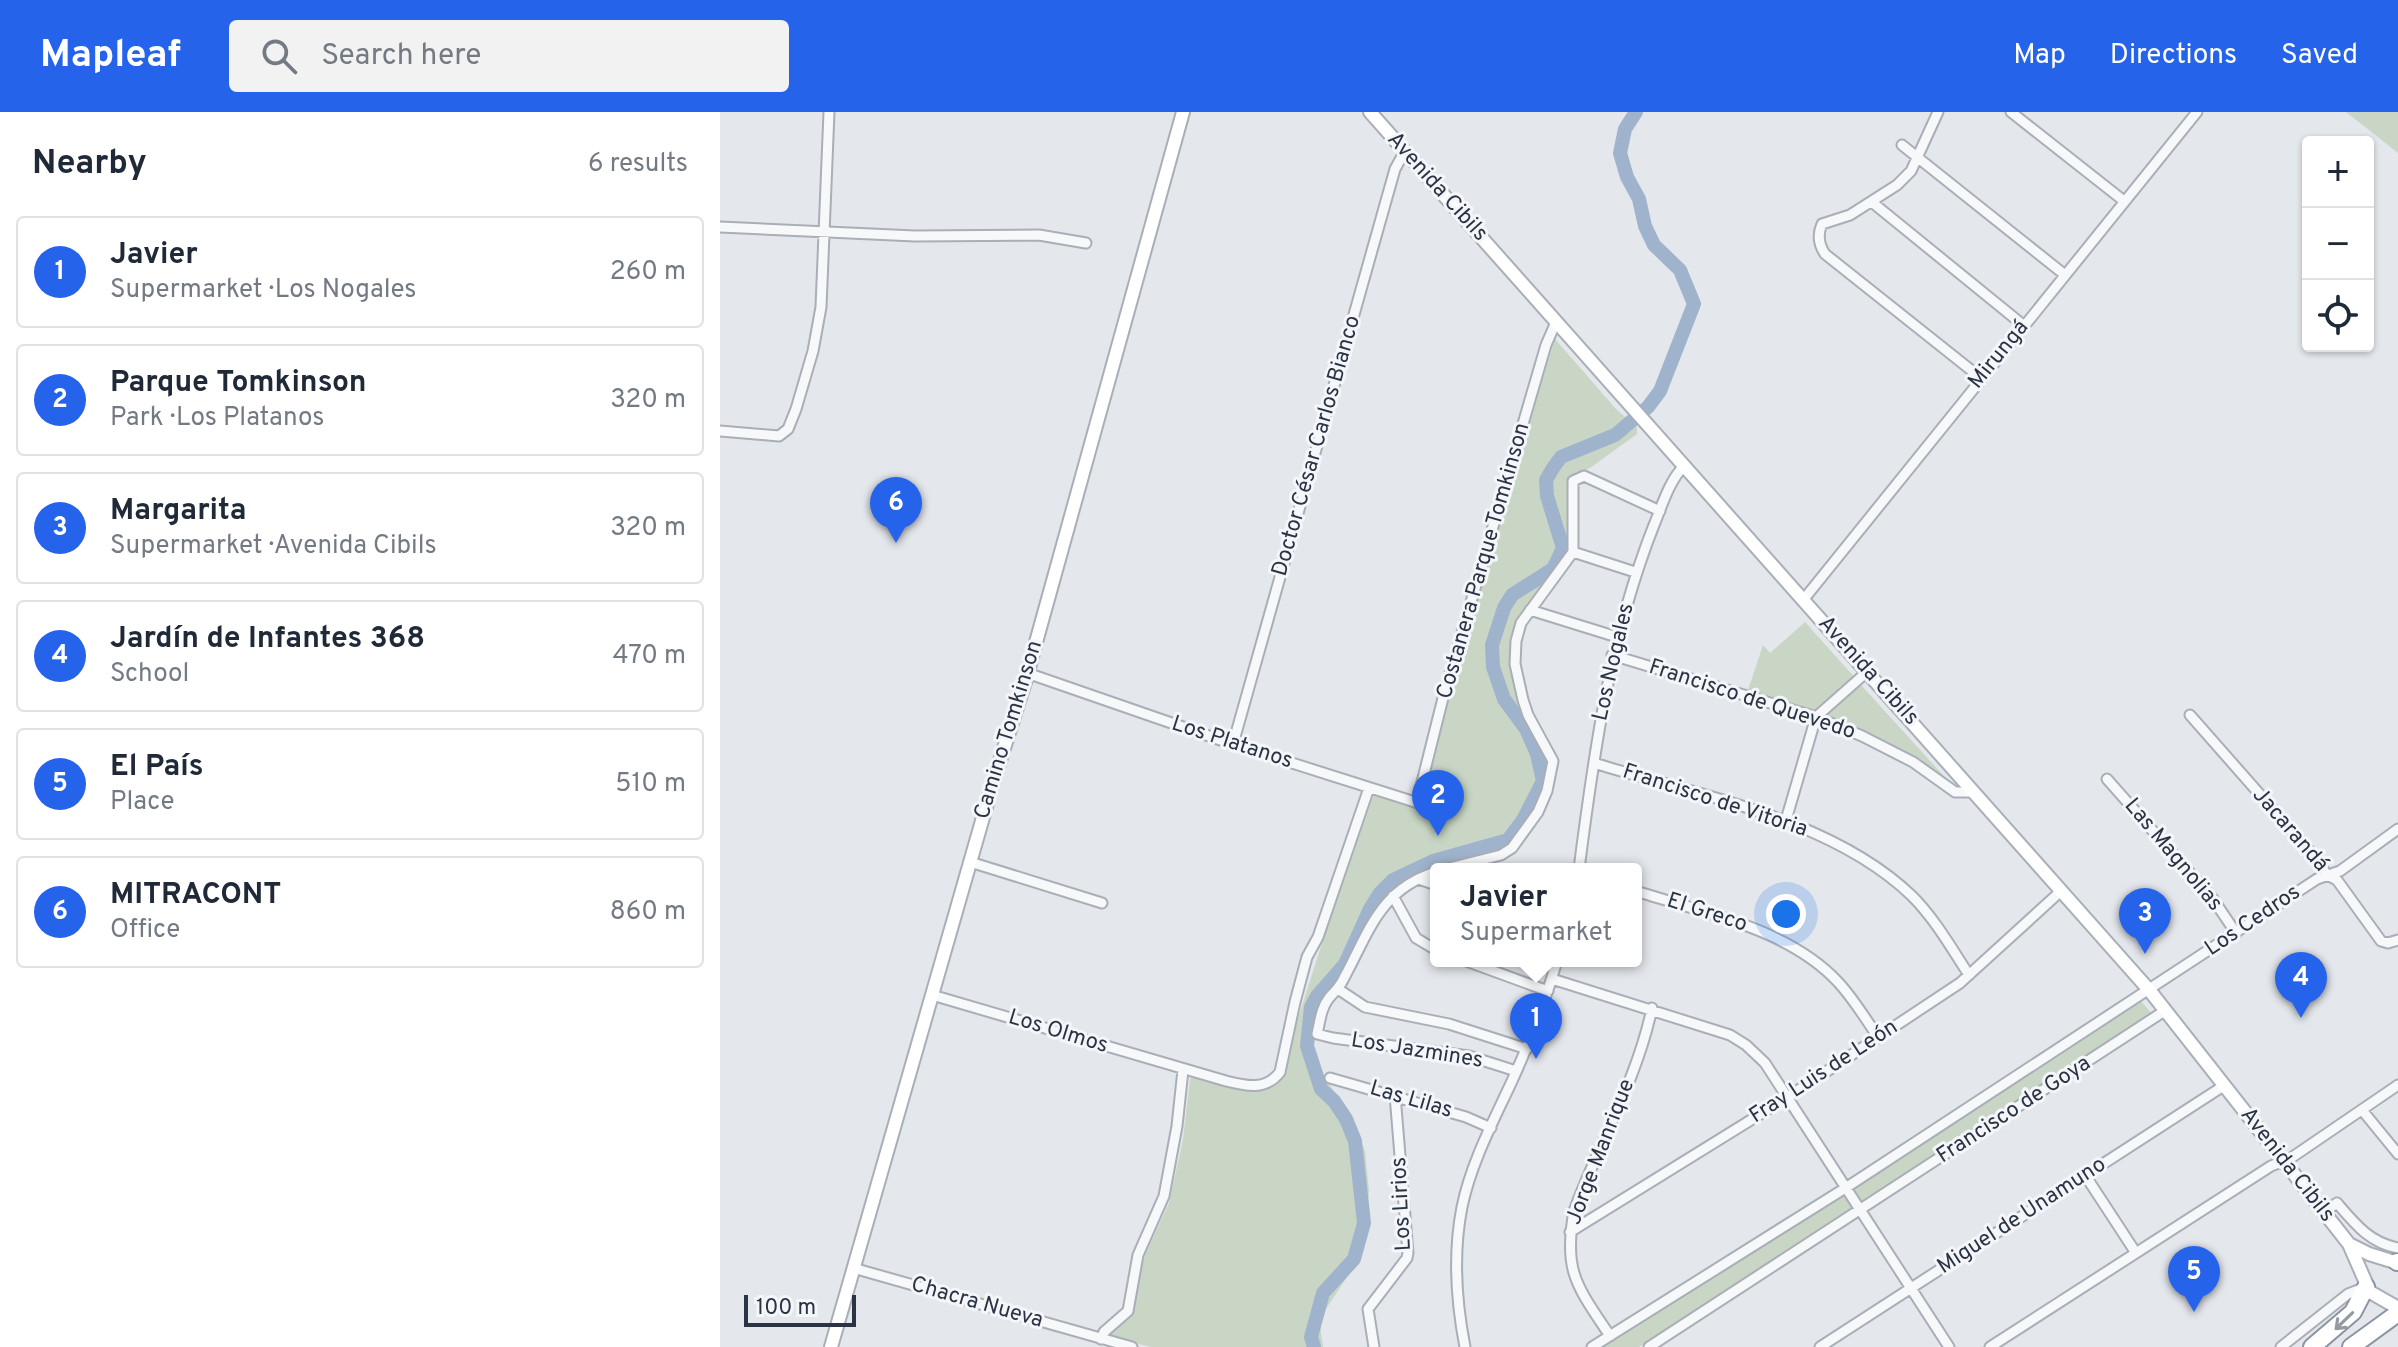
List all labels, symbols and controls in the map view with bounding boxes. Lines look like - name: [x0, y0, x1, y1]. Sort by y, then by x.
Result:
- search box: [229, 20, 789, 92]
- text: Mapleaf: [40, 32, 181, 81]
- icon: search: [257, 34, 301, 78]
- text: Search here: [321, 38, 481, 75]
- text: Map: [2013, 38, 2066, 74]
- text: Directions: [2110, 38, 2237, 74]
- text: Saved: [2281, 38, 2358, 74]
- street label: Avenida Cibils: [1381, 127, 1493, 247]
- map controls: [2302, 136, 2374, 352]
- button: +: [2302, 136, 2374, 208]
- text: Nearby: [32, 143, 147, 186]
- text: 6 results: [588, 148, 688, 181]
- button: −: [2302, 208, 2374, 280]
- text: Javier: [110, 237, 198, 274]
- text: 1: [55, 256, 65, 289]
- text: 260 m: [610, 256, 686, 289]
- text: Supermarket · Los Nogales: [110, 274, 416, 307]
- button: locate: [2302, 280, 2374, 352]
- street label: Doctor César Carlos Bianco: [1267, 313, 1367, 579]
- street label: Mirungá: [1963, 315, 2035, 395]
- text: Parque Tomkinson: [110, 365, 367, 402]
- text: 2: [52, 384, 68, 417]
- text: 320 m: [610, 384, 686, 417]
- text: Park · Los Platanos: [110, 402, 325, 435]
- street label: Costanera Parque Tomkinson: [1432, 420, 1536, 702]
- pin: 6: [870, 477, 922, 543]
- text: Margarita: [110, 493, 246, 530]
- text: 3: [52, 512, 68, 545]
- text: 320 m: [610, 512, 686, 545]
- text: Supermarket · Avenida Cibils: [110, 530, 437, 563]
- street label: Los Nogales: [1587, 601, 1641, 723]
- street label: Avenida Cibils: [1812, 611, 1924, 731]
- text: Jardín de Infantes 368: [110, 621, 425, 658]
- street label: Camino Tomkinson: [969, 637, 1049, 823]
- text: 4: [52, 640, 68, 673]
- text: 470 m: [612, 640, 686, 673]
- street label: Francisco de Quevedo: [1645, 654, 1859, 746]
- text: School: [110, 658, 189, 691]
- street label: Los Platanos: [1168, 711, 1296, 775]
- text: El País: [110, 749, 203, 786]
- street label: Francisco de Vitoria: [1619, 758, 1811, 844]
- text: 5: [52, 768, 68, 801]
- text: 510 m: [615, 768, 686, 801]
- pin: 2: [1412, 770, 1464, 836]
- street label: Jacarandá: [2246, 782, 2334, 878]
- text: Place: [110, 786, 174, 819]
- street label: Las Magnolias: [2118, 793, 2228, 917]
- popup: [1430, 863, 1642, 967]
- text: MITRACONT: [110, 877, 281, 914]
- street label: Los Cedros: [2200, 879, 2306, 963]
- text: Javier: [1460, 880, 1548, 917]
- street label: El Greco: [1663, 887, 1751, 939]
- pin: 3: [2119, 888, 2171, 954]
- your location: [1766, 894, 1806, 934]
- text: 6: [52, 896, 68, 929]
- text: 860 m: [610, 896, 686, 929]
- text: Office: [110, 914, 180, 947]
- text: Supermarket: [1460, 917, 1612, 950]
- pin: 4: [2275, 952, 2327, 1018]
- pin: 1: [1510, 993, 1562, 1059]
- street label: Los Olmos: [1005, 1004, 1111, 1060]
- street label: Fray Luis de León: [1745, 1014, 1903, 1130]
- street label: Los Jazmines: [1349, 1027, 1485, 1075]
- street label: Francisco de Goya: [1932, 1050, 2096, 1170]
- street label: Las Lilas: [1366, 1075, 1456, 1125]
- street label: Jorge Manrique: [1561, 1075, 1641, 1229]
- street label: Avenida Cibils: [2234, 1102, 2340, 1228]
- street label: Miguel de Unamuno: [1933, 1151, 2111, 1281]
- street label: Los Lirios: [1386, 1156, 1418, 1252]
- pin: 5: [2168, 1246, 2220, 1312]
- street label: Chacra Nueva: [908, 1271, 1046, 1335]
- scale bar: [744, 1291, 856, 1327]
- text: 100 m: [756, 1295, 816, 1322]
- one-way arrow: [2334, 1311, 2354, 1330]

